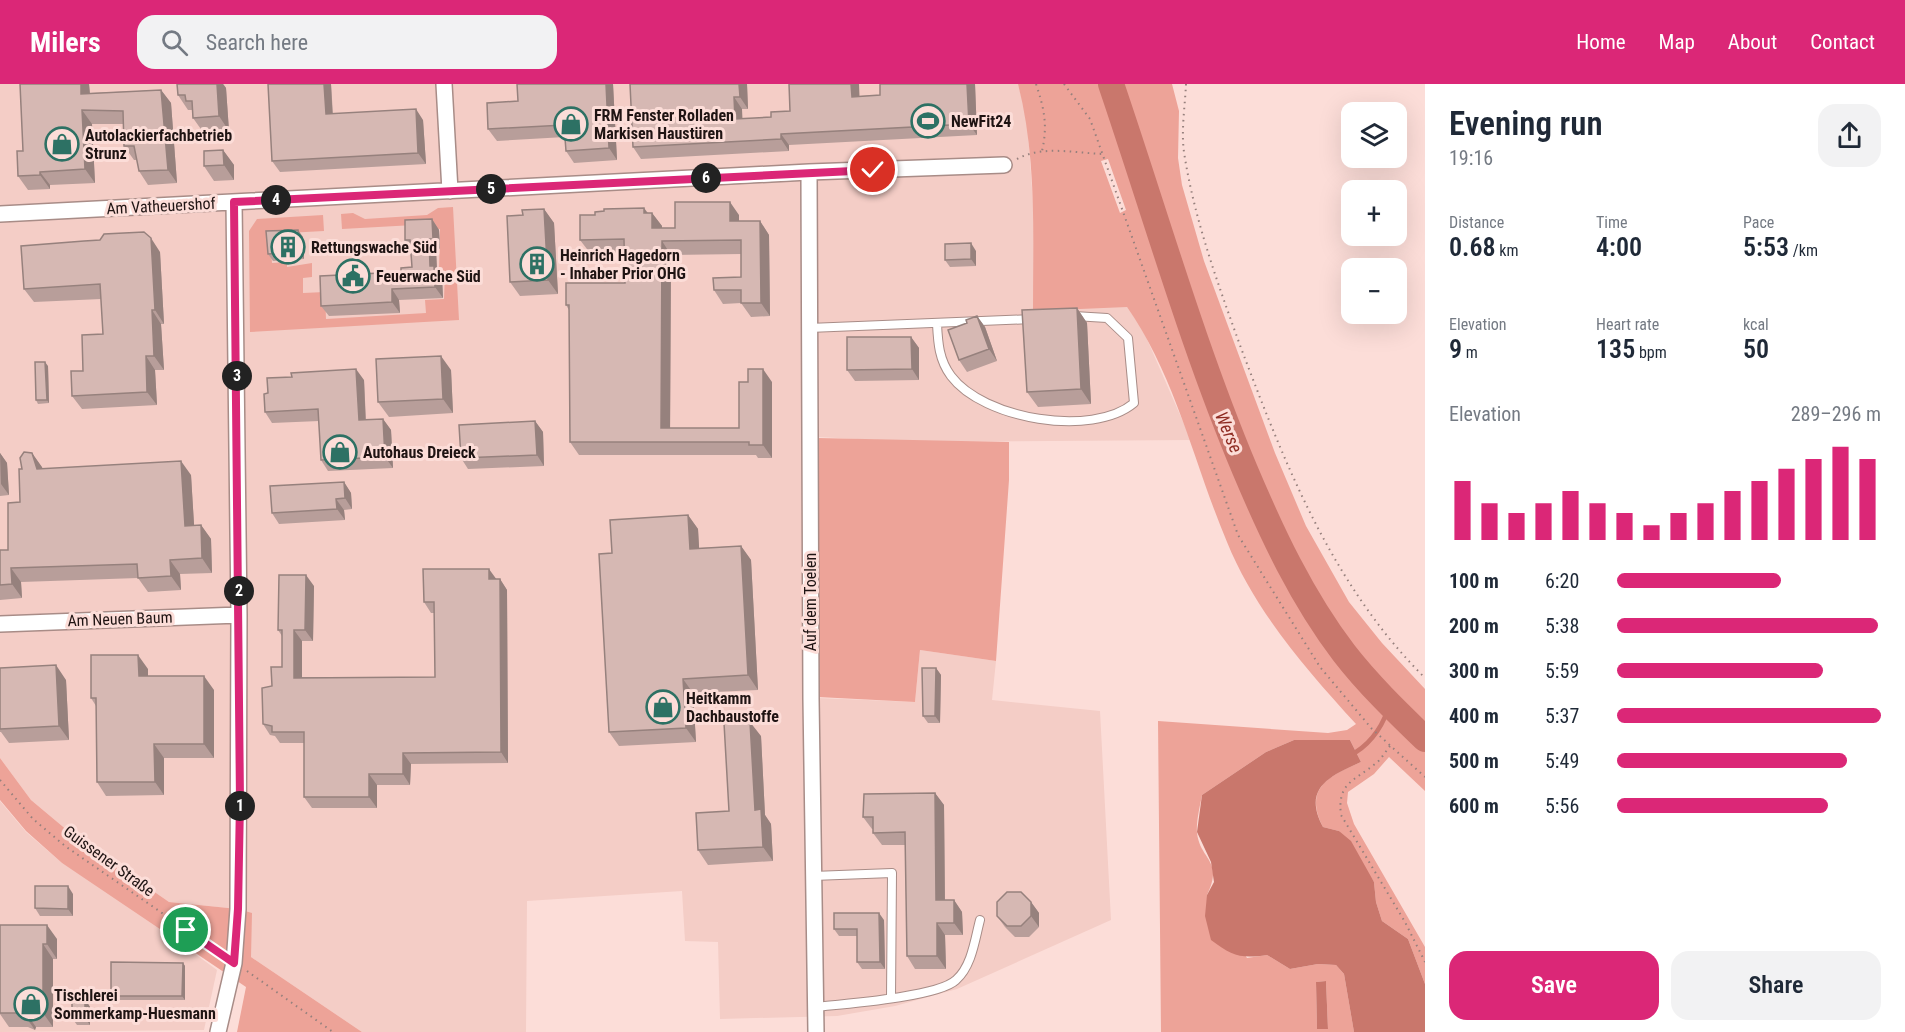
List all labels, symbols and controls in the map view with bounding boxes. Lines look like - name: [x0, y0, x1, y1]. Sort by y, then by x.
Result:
- search box: [137, 15, 557, 69]
- text: Milers: [30, 26, 101, 59]
- icon: search: [158, 26, 191, 59]
- text: Search here: [206, 30, 308, 55]
- text: Home: [1576, 30, 1626, 54]
- text: Map: [1659, 30, 1695, 54]
- text: About: [1728, 30, 1777, 54]
- text: Contact: [1810, 30, 1875, 54]
- map controls: [1341, 102, 1407, 324]
- button: layers: [1341, 102, 1407, 168]
- sports icon: NewFit24: [910, 103, 946, 139]
- text: Evening run: [1449, 104, 1603, 143]
- button: share: [1818, 104, 1881, 167]
- shop icon: FRM Fenster Rolladen Markisen Haustüren: [553, 106, 589, 142]
- place label: FRM Fenster Rolladen Markisen Haustüren: [594, 106, 734, 143]
- place label: NewFit24: [951, 112, 1011, 131]
- shop icon: Autolackierfachbetrieb Strunz: [44, 126, 80, 162]
- place label: Autolackierfachbetrieb Strunz: [85, 126, 232, 163]
- pin: [847, 144, 898, 195]
- text: 19:16: [1449, 146, 1493, 170]
- icon: check: [856, 153, 889, 186]
- pin: 6: [691, 163, 721, 193]
- text: 6: [702, 168, 710, 187]
- pin: 5: [476, 174, 506, 204]
- text: 5: [487, 179, 495, 198]
- button: +: [1341, 180, 1407, 246]
- pin: 4: [261, 185, 291, 215]
- text: 4: [272, 190, 280, 209]
- street label: Am Vatheuershof: [106, 194, 216, 218]
- text: Distance: [1449, 213, 1504, 232]
- text: Time: [1596, 213, 1628, 232]
- text: Pace: [1743, 213, 1774, 232]
- building icon: Rettungswache Süd: [270, 229, 306, 265]
- text: 0.68: [1449, 232, 1496, 262]
- text: 4:00: [1596, 232, 1642, 262]
- text: 5:53: [1743, 232, 1789, 262]
- place label: Rettungswache Süd: [311, 238, 437, 257]
- text: km: [1496, 241, 1519, 260]
- text: /km: [1789, 241, 1818, 260]
- building icon: Heinrich Hagedorn - Inhaber Prior OHG: [519, 246, 555, 282]
- place label: Heinrich Hagedorn - Inhaber Prior OHG: [560, 246, 686, 283]
- public building icon: Feuerwache Süd: [335, 258, 371, 294]
- button: −: [1341, 258, 1407, 324]
- place label: Feuerwache Süd: [376, 267, 481, 286]
- text: Elevation: [1449, 315, 1507, 334]
- text: Heart rate: [1596, 315, 1659, 334]
- text: kcal: [1743, 315, 1769, 334]
- text: 9: [1449, 334, 1462, 364]
- text: 135: [1596, 334, 1635, 364]
- text: 50: [1743, 334, 1769, 364]
- text: m: [1462, 343, 1478, 362]
- text: bpm: [1635, 343, 1667, 362]
- pin: 3: [222, 361, 252, 391]
- text: 3: [233, 366, 241, 385]
- text: Elevation: [1449, 402, 1521, 426]
- text: 289–296 m: [1791, 402, 1881, 426]
- water label: Werse: [1211, 408, 1247, 456]
- shop icon: Autohaus Dreieck: [322, 434, 358, 470]
- place label: Autohaus Dreieck: [363, 443, 476, 462]
- street label: Auf dem Toelen: [801, 553, 820, 651]
- text: 100 m: [1449, 569, 1499, 593]
- text: 6:20: [1545, 569, 1579, 593]
- pin: 2: [224, 576, 254, 606]
- text: 2: [235, 581, 243, 600]
- street label: Am Neuen Baum: [67, 608, 173, 630]
- text: 200 m: [1449, 614, 1499, 638]
- text: 5:38: [1545, 614, 1579, 638]
- text: 300 m: [1449, 659, 1499, 683]
- text: 5:59: [1545, 659, 1579, 683]
- shop icon: Heitkamm Dachbaustoffe: [645, 689, 681, 725]
- place label: Heitkamm Dachbaustoffe: [686, 689, 779, 726]
- text: 400 m: [1449, 704, 1499, 728]
- text: 5:37: [1545, 704, 1579, 728]
- text: 500 m: [1449, 749, 1499, 773]
- text: 5:49: [1545, 749, 1579, 773]
- pin: 1: [225, 791, 255, 821]
- text: 600 m: [1449, 794, 1499, 818]
- text: 5:56: [1545, 794, 1579, 818]
- text: 1: [236, 796, 244, 815]
- street label: Guissener Straße: [60, 822, 158, 900]
- pin: [160, 904, 211, 955]
- icon: arrive: [169, 913, 202, 946]
- button: Save: [1449, 951, 1659, 1020]
- button: Share: [1671, 951, 1881, 1020]
- shop icon: Tischlerei Sommerkamp-Huesmann: [13, 986, 49, 1022]
- place label: Tischlerei Sommerkamp-Huesmann: [54, 986, 216, 1023]

